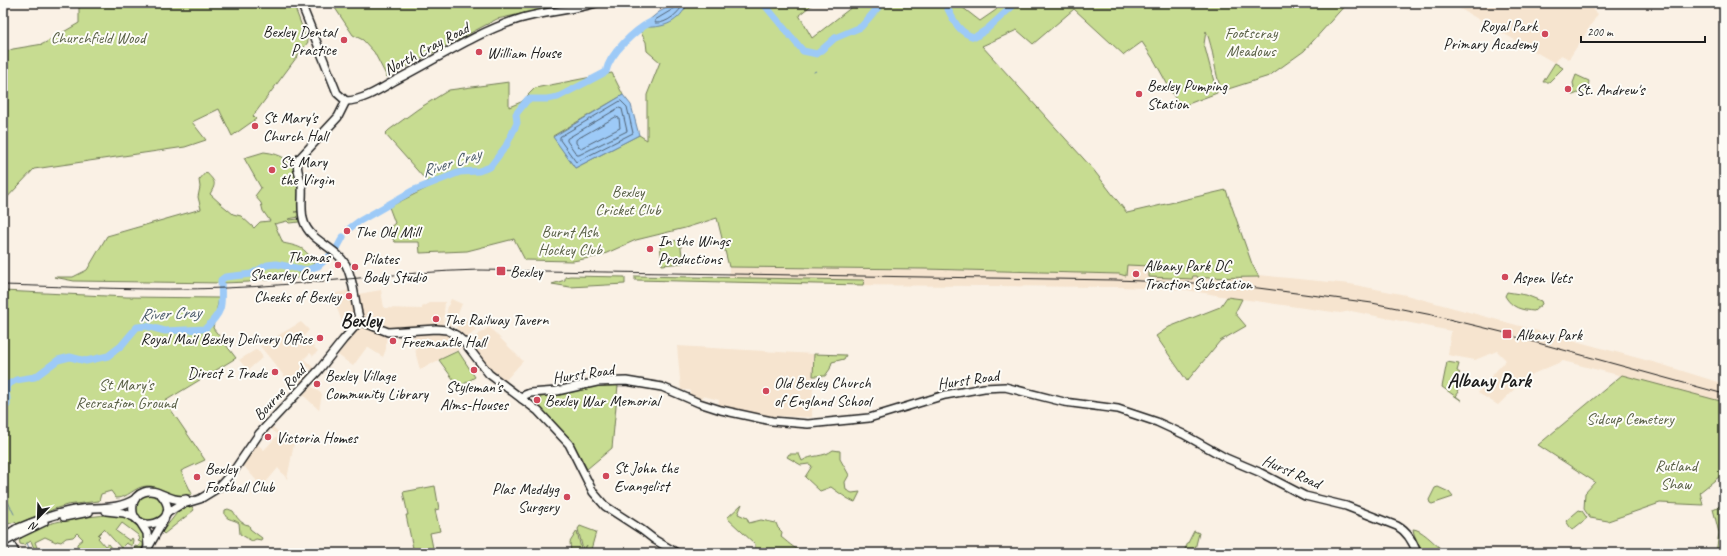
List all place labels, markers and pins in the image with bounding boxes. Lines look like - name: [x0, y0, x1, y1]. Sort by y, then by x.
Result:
- place label: Royal Park Primary Academy: [1443, 16, 1539, 54]
- place label: Bexley Dental Practice: [263, 22, 339, 60]
- marker: Royal Park Primary Academy: [1540, 29, 1550, 39]
- marker: Bexley Dental Practice: [339, 35, 349, 45]
- place label: William House: [487, 43, 563, 63]
- marker: William House: [474, 47, 484, 57]
- place label: Bexley Pumping Station: [1147, 76, 1228, 114]
- place label: St. Andrew's: [1576, 80, 1646, 100]
- marker: St. Andrew's: [1563, 84, 1573, 94]
- marker: Bexley Pumping Station: [1134, 89, 1144, 99]
- place label: St Mary's Church Hall: [263, 108, 331, 146]
- marker: St Mary's Church Hall: [250, 121, 260, 131]
- place label: St Mary the Virgin: [280, 152, 335, 190]
- marker: St Mary the Virgin: [267, 165, 277, 175]
- place label: The Old Mill: [355, 222, 423, 242]
- marker: The Old Mill: [342, 226, 352, 236]
- place label: In the Wings Productions: [658, 231, 731, 269]
- marker: In the Wings Productions: [645, 244, 655, 254]
- place label: Thomas Shearley Court: [250, 247, 333, 285]
- place label: Pilates Body Studio: [363, 249, 428, 287]
- place label: Albany Park DC Traction Substation: [1144, 256, 1253, 294]
- marker: Thomas Shearley Court: [333, 260, 343, 270]
- marker: Pilates Body Studio: [350, 262, 360, 272]
- place label: Bexley: [510, 262, 544, 282]
- marker: Bexley: [495, 265, 507, 277]
- place label: Aspen Vets: [1513, 268, 1574, 288]
- marker: Albany Park DC Traction Substation: [1131, 269, 1141, 279]
- marker: Aspen Vets: [1500, 272, 1510, 282]
- place label: Cheeks of Bexley: [254, 287, 343, 307]
- marker: Cheeks of Bexley: [344, 291, 354, 301]
- place label: The Railway Tavern: [444, 310, 549, 330]
- marker: The Railway Tavern: [431, 314, 441, 324]
- place label: Albany Park: [1516, 325, 1583, 345]
- marker: Albany Park: [1501, 328, 1513, 340]
- place label: Royal Mail Bexley Delivery Office: [141, 329, 314, 349]
- place label: Freemantle Hall: [401, 332, 489, 352]
- marker: Royal Mail Bexley Delivery Office: [315, 333, 325, 343]
- marker: Freemantle Hall: [388, 336, 398, 346]
- place label: Direct 2 Trade: [187, 363, 269, 383]
- marker: Styleman's Alms-Houses: [469, 365, 479, 375]
- place label: Bexley Village Community Library: [325, 366, 430, 404]
- marker: Direct 2 Trade: [270, 367, 280, 377]
- place label: Old Bexley Church of England School: [774, 373, 874, 411]
- place label: Styleman's Alms-Houses: [440, 377, 509, 415]
- marker: Bexley Village Community Library: [312, 379, 322, 389]
- marker: Old Bexley Church of England School: [761, 386, 771, 396]
- place label: Bexley War Memorial: [545, 391, 663, 411]
- marker: Bexley War Memorial: [532, 395, 542, 405]
- place label: Victoria Homes: [276, 428, 359, 448]
- marker: Victoria Homes: [263, 432, 273, 442]
- place label: St John the Evangelist: [614, 458, 680, 496]
- place label: Bexley Football Club: [205, 459, 276, 497]
- marker: St John the Evangelist: [601, 471, 611, 481]
- marker: Bexley Football Club: [192, 472, 202, 482]
- place label: Plas Meddyg Surgery: [492, 479, 561, 517]
- marker: Plas Meddyg Surgery: [562, 492, 572, 502]

